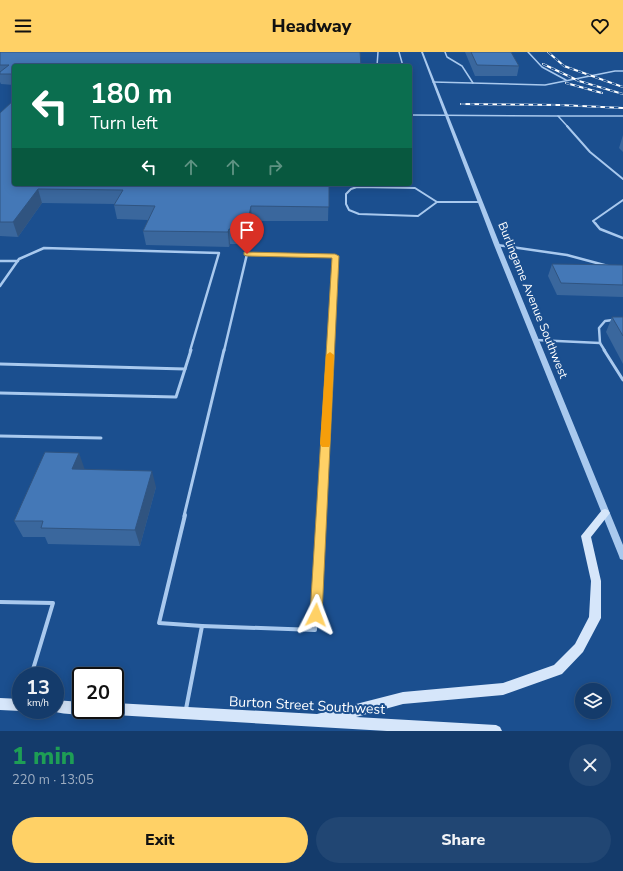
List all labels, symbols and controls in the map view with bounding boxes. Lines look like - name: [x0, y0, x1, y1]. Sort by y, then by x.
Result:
- text: Headway: [272, 14, 351, 38]
- icon: menu: [12, 15, 34, 37]
- icon: heart: [589, 15, 611, 37]
- text: 180 m: [90, 75, 173, 113]
- icon: left: [24, 80, 76, 132]
- text: Turn left: [90, 111, 158, 135]
- icon: left: [138, 156, 160, 178]
- icon: ahead: [180, 156, 202, 178]
- icon: ahead: [222, 156, 244, 178]
- icon: right: [264, 156, 286, 178]
- pin: [230, 213, 264, 254]
- icon: arrive: [236, 219, 258, 241]
- street label: Burlingame Avenue Southwest: [494, 219, 572, 381]
- position arrow: [295, 594, 337, 636]
- speed limit sign: 20: [72, 667, 124, 719]
- text: 13: [26, 674, 50, 701]
- map controls: [575, 683, 611, 719]
- button: layers: [575, 683, 611, 719]
- street label: Burton Street Southwest: [228, 692, 386, 719]
- text: km/h: [27, 696, 49, 710]
- text: 1 min: [12, 740, 75, 772]
- button: close: [569, 744, 611, 786]
- text: 220 m · 13:05: [12, 771, 94, 789]
- button: Exit: [12, 817, 308, 863]
- button: Share: [316, 817, 611, 863]

